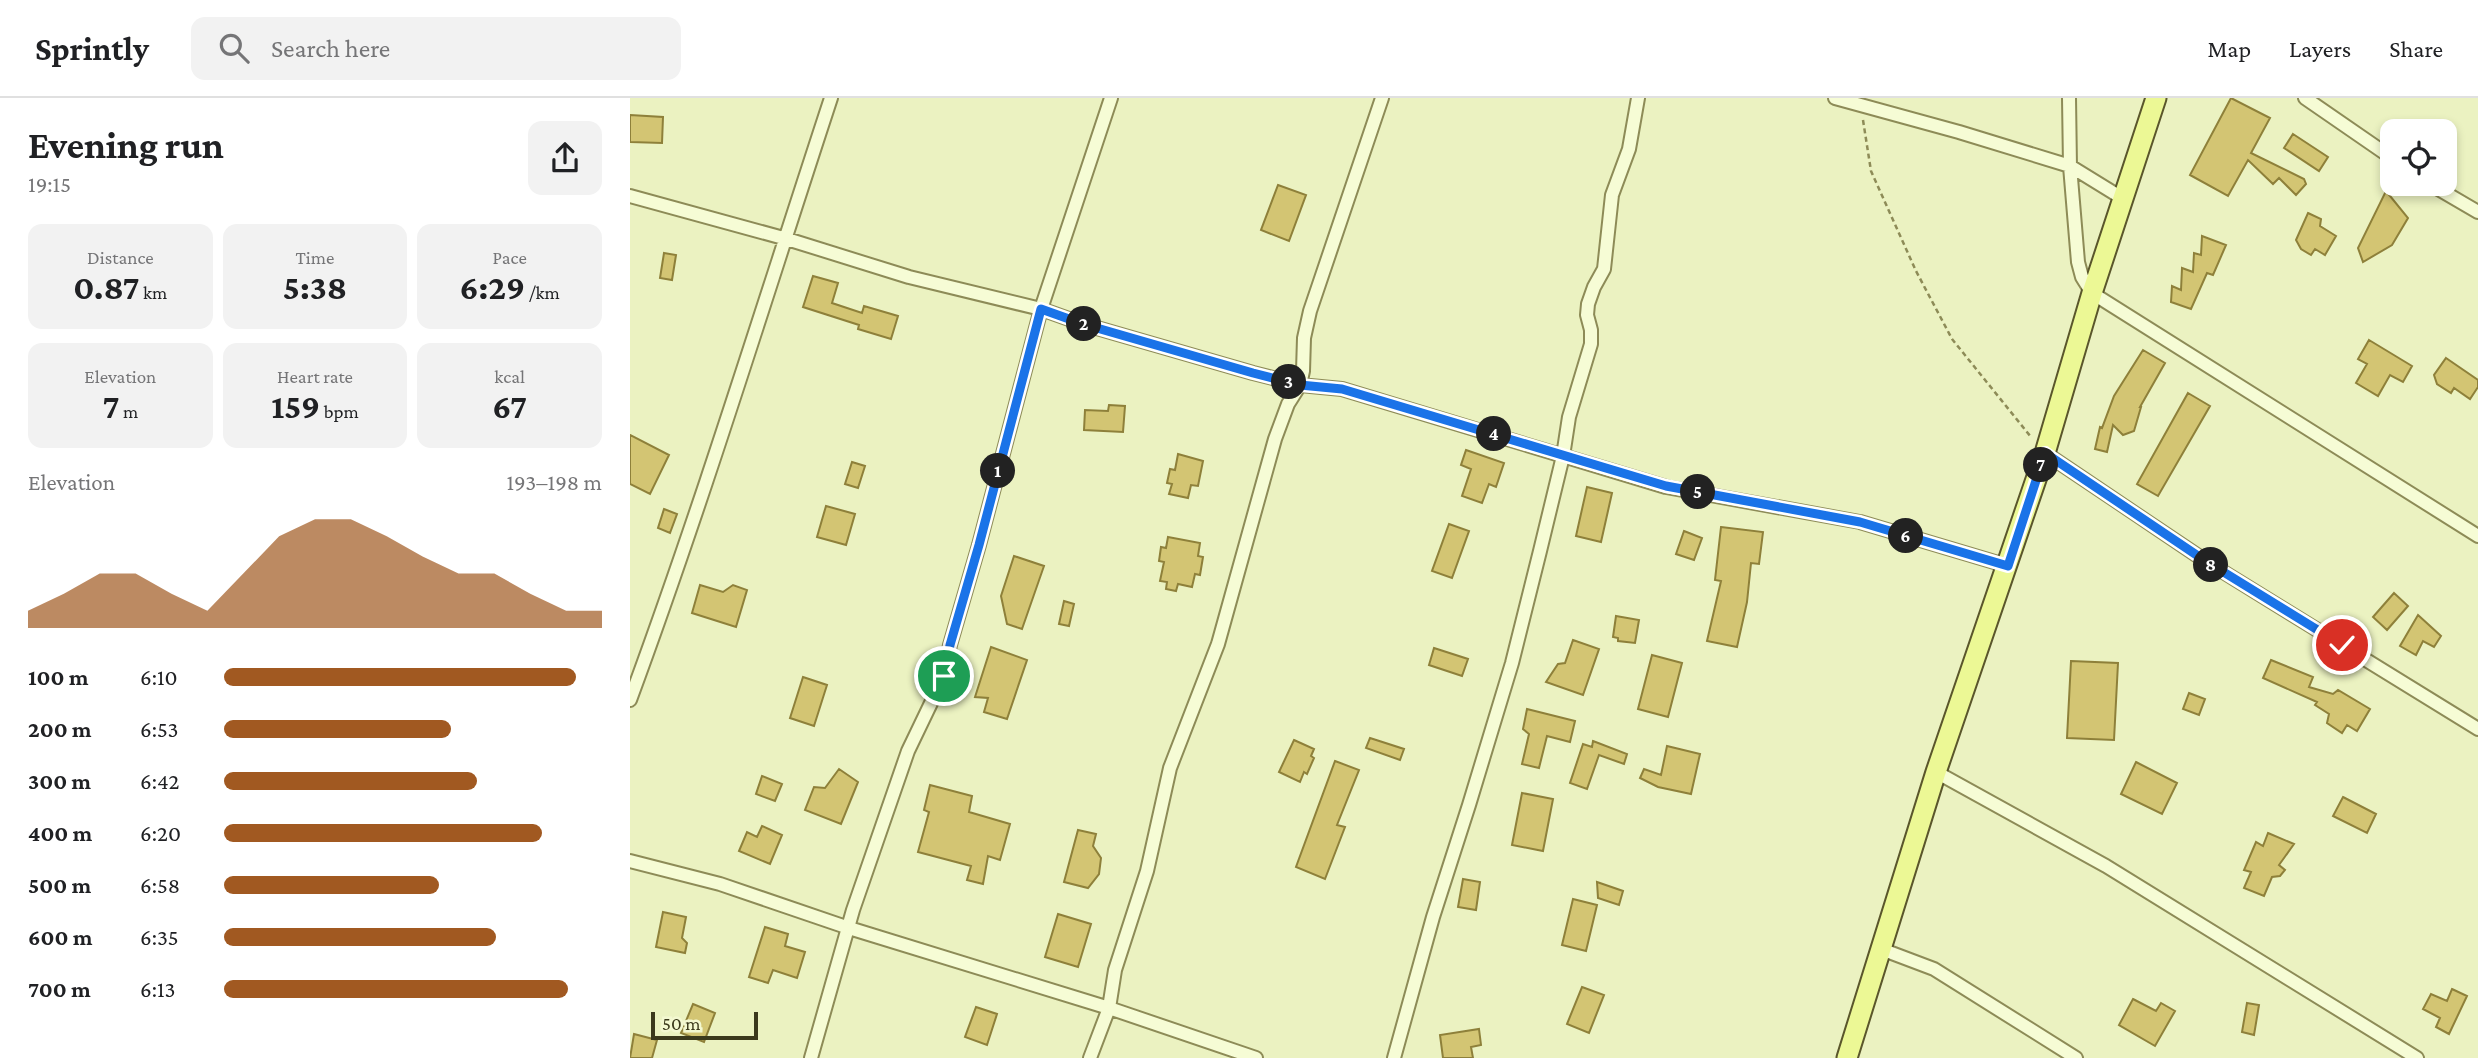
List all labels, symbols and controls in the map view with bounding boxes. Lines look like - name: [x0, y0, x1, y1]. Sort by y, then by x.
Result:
- search box: [191, 17, 681, 80]
- icon: search: [215, 29, 253, 67]
- text: Sprintly: [35, 30, 149, 67]
- text: Search here: [271, 34, 390, 63]
- text: Map: [2207, 35, 2251, 62]
- text: Layers: [2289, 35, 2351, 62]
- text: Share: [2389, 35, 2443, 62]
- map controls: [2380, 119, 2457, 196]
- button: locate: [2380, 119, 2457, 196]
- button: share: [528, 121, 602, 195]
- text: Evening run: [28, 124, 224, 166]
- text: 19:15: [28, 171, 71, 197]
- text: Distance: [87, 247, 154, 268]
- text: Time: [296, 247, 334, 268]
- text: Pace: [493, 247, 527, 268]
- text: 0.87: [73, 268, 139, 307]
- text: 5:38: [283, 268, 347, 307]
- text: 6:29: [459, 268, 525, 307]
- text: km: [139, 282, 167, 303]
- text: /km: [525, 282, 560, 303]
- pin: 2: [1066, 306, 1102, 342]
- text: 2: [1079, 313, 1088, 334]
- pin: 3: [1272, 364, 1306, 400]
- text: Elevation: [84, 366, 156, 387]
- text: Heart rate: [277, 366, 353, 387]
- text: kcal: [494, 366, 525, 387]
- text: 3: [1284, 371, 1293, 392]
- text: 7: [102, 387, 119, 426]
- text: 159: [271, 387, 320, 426]
- text: 67: [492, 387, 527, 426]
- text: m: [119, 401, 138, 422]
- text: bpm: [320, 401, 359, 422]
- pin: 4: [1476, 416, 1512, 452]
- text: 4: [1488, 423, 1499, 444]
- pin: 7: [2024, 448, 2058, 482]
- pin: 1: [980, 454, 1016, 488]
- text: 7: [2036, 454, 2045, 475]
- text: 1: [994, 460, 1001, 481]
- text: Elevation: [28, 469, 115, 495]
- text: 193–198 m: [506, 469, 602, 495]
- pin: 5: [1680, 474, 1716, 510]
- text: 5: [1693, 481, 1702, 502]
- pin: 6: [1888, 518, 1924, 554]
- text: 6: [1900, 525, 1911, 546]
- pin: 8: [2194, 547, 2228, 582]
- text: 8: [2205, 554, 2216, 575]
- pin: [2312, 615, 2372, 675]
- icon: check: [2323, 626, 2361, 664]
- pin: [914, 646, 974, 706]
- icon: arrive: [925, 657, 963, 695]
- text: 100 m: [28, 664, 88, 690]
- text: 6:10: [140, 664, 178, 690]
- text: 200 m: [28, 716, 92, 742]
- text: 6:53: [140, 716, 178, 742]
- text: 300 m: [28, 768, 91, 794]
- text: 6:42: [140, 768, 179, 794]
- text: 400 m: [28, 820, 92, 846]
- text: 6:20: [140, 820, 181, 846]
- text: 500 m: [28, 872, 91, 898]
- text: 6:58: [140, 872, 180, 898]
- text: 600 m: [28, 924, 92, 950]
- text: 6:35: [140, 924, 179, 950]
- text: 700 m: [28, 976, 91, 1002]
- text: 6:13: [140, 976, 176, 1002]
- scale bar: [651, 1009, 758, 1041]
- text: 50 m: [662, 1013, 701, 1034]

